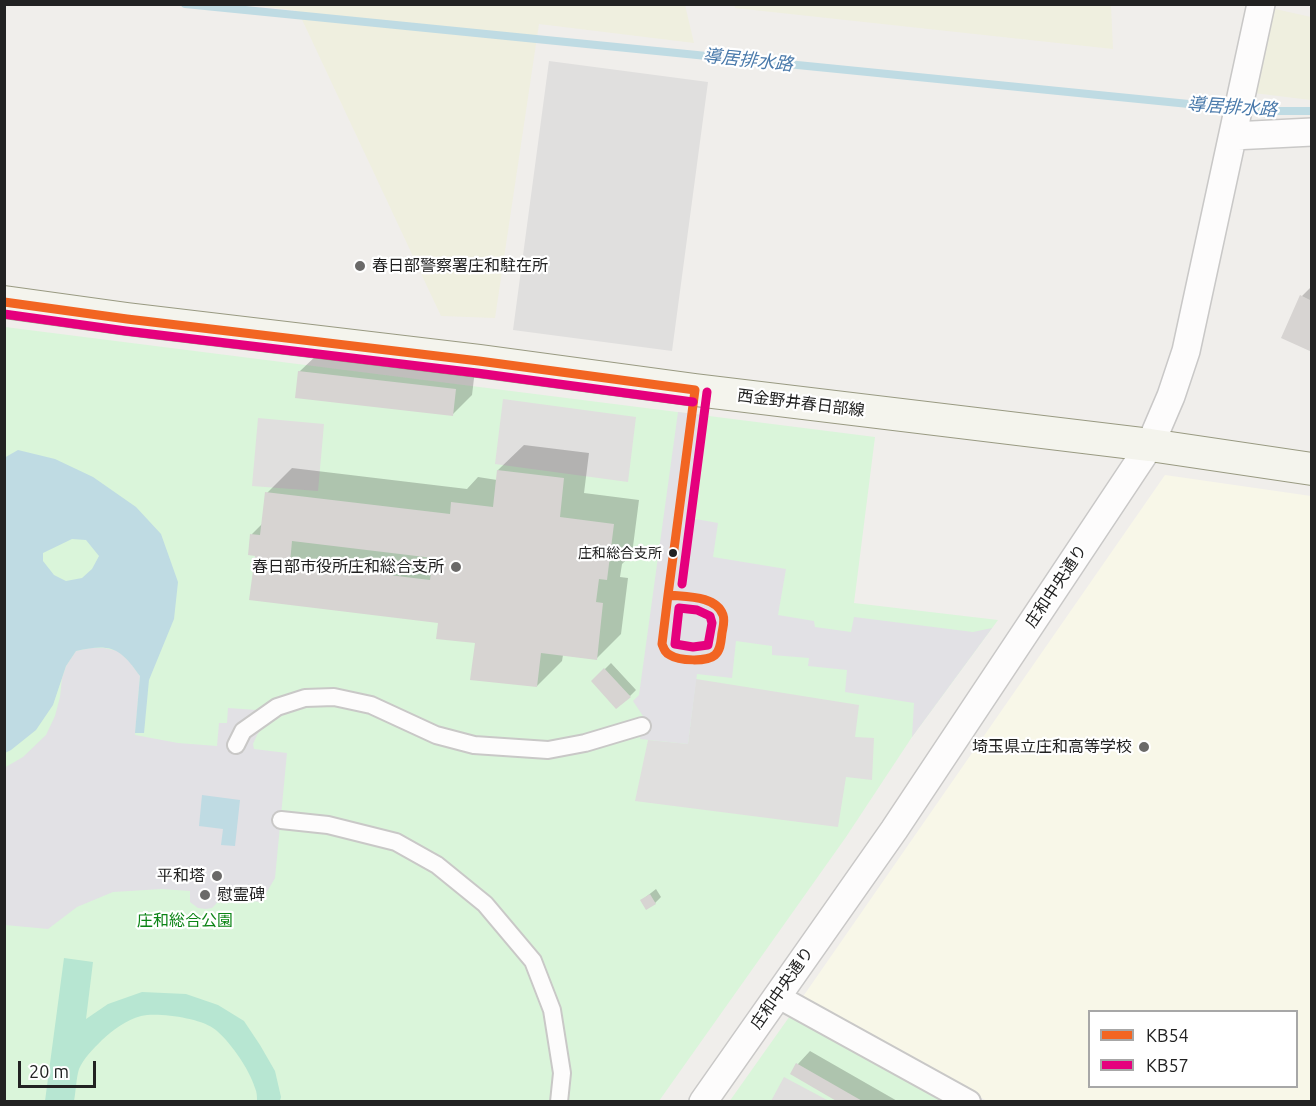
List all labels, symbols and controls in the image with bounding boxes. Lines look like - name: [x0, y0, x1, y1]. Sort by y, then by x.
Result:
- water label: 導居排水路: [702, 45, 794, 75]
- water label: 導居排水路: [1186, 93, 1278, 121]
- place label: 春日部警察署庄和駐在所: [372, 256, 548, 276]
- marker: 春日部警察署庄和駐在所: [353, 259, 367, 273]
- street label: 西金野井春日部線: [736, 386, 866, 420]
- street label: 庄和中央通り: [1021, 541, 1091, 631]
- place label: 庄和総合支所: [578, 545, 662, 561]
- marker: 庄和総合支所: [667, 547, 679, 559]
- place label: 春日部市役所庄和総合支所: [252, 557, 444, 577]
- marker: 春日部市役所庄和総合支所: [449, 560, 463, 574]
- place label: 埼玉県立庄和高等学校: [972, 737, 1132, 757]
- marker: 埼玉県立庄和高等学校: [1137, 740, 1151, 754]
- place label: 平和塔: [157, 866, 205, 886]
- marker: 平和塔: [210, 869, 224, 883]
- place label: 慰霊碑: [217, 885, 265, 905]
- marker: 慰霊碑: [198, 888, 212, 902]
- park label: 庄和総合公園: [137, 911, 233, 931]
- street label: 庄和中央通り: [747, 943, 817, 1033]
- legend: [1088, 1010, 1298, 1088]
- text: KB54: [1146, 1025, 1189, 1045]
- scale bar: [21, 1049, 99, 1087]
- text: KB57: [1146, 1055, 1189, 1075]
- text: 20 m: [29, 1061, 69, 1081]

